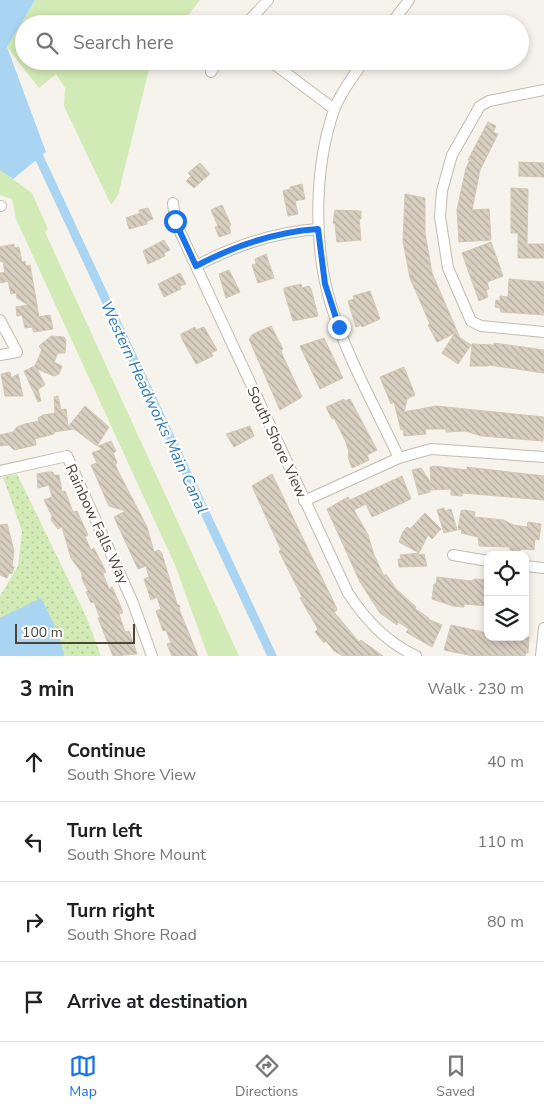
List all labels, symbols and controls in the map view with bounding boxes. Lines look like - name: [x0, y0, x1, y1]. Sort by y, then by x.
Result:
- search box: [15, 15, 529, 70]
- icon: search: [33, 29, 61, 57]
- text: Search here: [73, 30, 174, 56]
- route start: [164, 210, 187, 233]
- water label: Western Headworks Main Canal: [95, 298, 213, 518]
- route end: [328, 316, 351, 339]
- street label: South Shore View: [242, 383, 312, 501]
- street label: Rainbow Falls Way: [60, 461, 134, 588]
- map controls: [484, 551, 529, 641]
- button: locate: [484, 551, 529, 596]
- button: layers: [484, 596, 529, 641]
- scale bar: [15, 621, 135, 644]
- text: 100 m: [22, 623, 63, 642]
- text: 3 min: [20, 675, 74, 703]
- text: Walk · 230 m: [428, 678, 524, 700]
- text: Continue: [67, 738, 146, 764]
- icon: ahead: [20, 748, 48, 776]
- text: 40 m: [487, 751, 524, 773]
- text: South Shore View: [67, 764, 196, 786]
- text: Turn left: [67, 818, 142, 844]
- icon: left: [20, 828, 48, 856]
- text: 110 m: [477, 831, 524, 853]
- text: South Shore Mount: [67, 844, 206, 866]
- text: Turn right: [67, 898, 154, 924]
- icon: right: [20, 908, 48, 936]
- text: 80 m: [487, 911, 524, 933]
- text: South Shore Road: [67, 924, 197, 946]
- icon: arrive: [20, 988, 48, 1016]
- text: Arrive at destination: [67, 989, 248, 1015]
- tab: Map: [69, 1052, 97, 1101]
- tab: Directions: [235, 1052, 298, 1101]
- tab: Saved: [436, 1052, 475, 1101]

